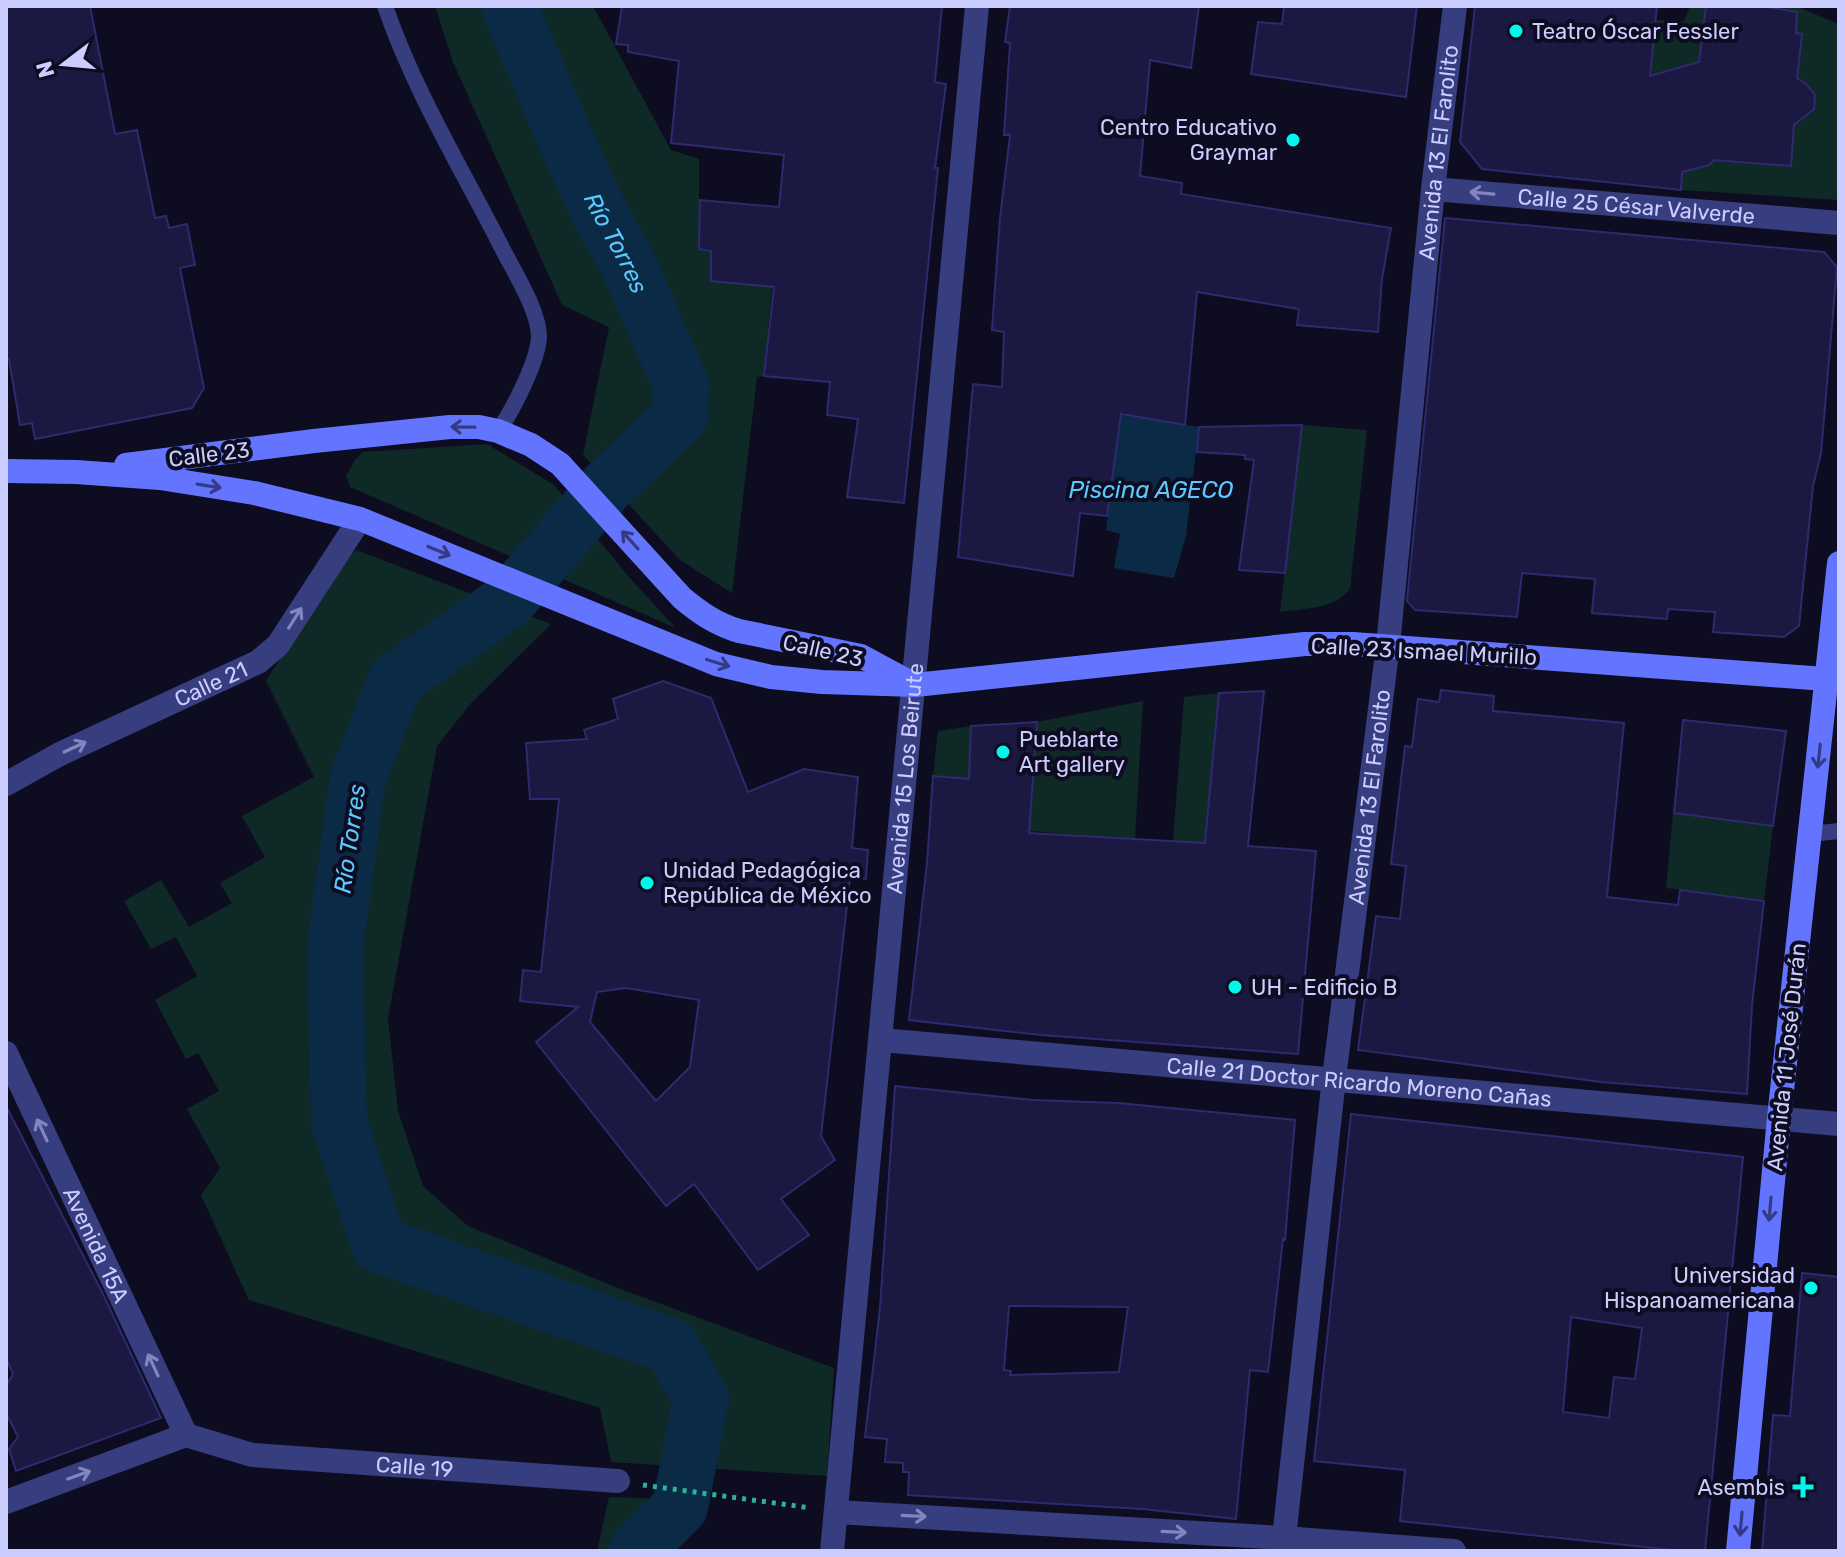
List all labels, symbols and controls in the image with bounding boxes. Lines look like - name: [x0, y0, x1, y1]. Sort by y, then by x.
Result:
- place label: Teatro Óscar Fessler: [1532, 18, 1739, 45]
- marker: Teatro Óscar Fessler: [1507, 22, 1525, 40]
- north arrow: [24, 24, 104, 104]
- street label: Avenida 13 El Farolito: [1413, 43, 1464, 262]
- text: N: [30, 58, 60, 81]
- place label: Centro Educativo Graymar: [1100, 114, 1278, 166]
- marker: Centro Educativo Graymar: [1284, 131, 1302, 149]
- street label: Calle 25 César Valverde: [1517, 183, 1756, 230]
- one-way arrow: [1469, 185, 1496, 200]
- water label: Río Torres: [578, 188, 653, 298]
- one-way arrow: [450, 419, 477, 435]
- street label: Calle 23: [167, 436, 251, 473]
- water label: Piscina AGECO: [1068, 476, 1234, 504]
- one-way arrow: [196, 479, 221, 494]
- one-way arrow: [621, 531, 639, 551]
- one-way arrow: [426, 545, 451, 559]
- one-way arrow: [287, 607, 303, 630]
- street label: Calle 23: [780, 628, 866, 673]
- street label: Calle 23 Ismael Murillo: [1310, 632, 1538, 671]
- street label: Calle 21: [170, 656, 252, 713]
- one-way arrow: [705, 657, 730, 672]
- street label: Avenida 15 Los Beirute: [881, 662, 929, 895]
- street label: Avenida 13 El Farolito: [1343, 688, 1396, 906]
- place label: Pueblarte Art gallery: [1019, 726, 1125, 778]
- one-way arrow: [62, 739, 86, 754]
- one-way arrow: [1811, 742, 1826, 769]
- marker: Pueblarte Art gallery: [994, 743, 1012, 761]
- water label: Río Torres: [328, 783, 372, 895]
- place label: Unidad Pedagógica República de México: [663, 857, 872, 909]
- marker: Unidad Pedagógica República de México: [638, 874, 656, 892]
- street label: Avenida 11 José Durán: [1761, 942, 1812, 1172]
- place label: UH - Edificio B: [1251, 974, 1397, 1001]
- marker: UH - Edificio B: [1226, 978, 1244, 996]
- street label: Calle 21 Doctor Ricardo Moreno Cañas: [1166, 1052, 1553, 1113]
- one-way arrow: [34, 1118, 49, 1142]
- street label: Avenida 15A: [57, 1183, 135, 1307]
- one-way arrow: [1763, 1196, 1778, 1222]
- place label: Universidad Hispanoamericana: [1604, 1262, 1795, 1314]
- marker: Universidad Hispanoamericana: [1802, 1279, 1820, 1297]
- one-way arrow: [145, 1353, 160, 1377]
- street label: Calle 19: [375, 1451, 454, 1483]
- one-way arrow: [66, 1467, 91, 1481]
- place label: Asembis: [1698, 1474, 1785, 1501]
- marker: Asembis: [1792, 1476, 1814, 1498]
- one-way arrow: [900, 1509, 927, 1524]
- one-way arrow: [1733, 1510, 1748, 1537]
- one-way arrow: [1160, 1524, 1187, 1539]

